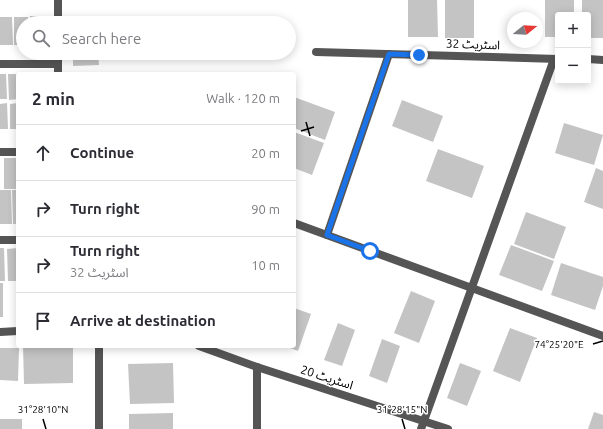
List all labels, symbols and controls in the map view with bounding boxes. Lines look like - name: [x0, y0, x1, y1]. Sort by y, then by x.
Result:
- north arrow: [507, 12, 543, 48]
- map controls: [555, 12, 591, 84]
- button: +: [555, 12, 591, 48]
- search box: [16, 16, 296, 60]
- icon: search: [30, 27, 52, 49]
- text: Search here: [62, 30, 141, 47]
- street label: اسٹریٹ 32: [446, 37, 500, 53]
- route end: [410, 46, 428, 64]
- button: −: [555, 48, 591, 84]
- text: 2 min: [32, 89, 75, 108]
- text: Walk · 120 m: [206, 91, 280, 105]
- icon: ahead: [32, 142, 54, 164]
- text: Continue: [70, 144, 134, 161]
- text: 20 m: [251, 146, 280, 160]
- icon: right: [32, 198, 54, 220]
- text: Turn right: [70, 200, 140, 217]
- text: 90 m: [251, 202, 280, 216]
- text: Turn right: [70, 242, 140, 259]
- route start: [361, 242, 379, 260]
- icon: right: [32, 254, 54, 276]
- text: 10 m: [251, 258, 280, 272]
- text: اسٹریٹ 32: [70, 265, 129, 279]
- icon: arrive: [32, 310, 54, 332]
- text: Arrive at destination: [70, 312, 216, 329]
- text: 74°25'20"E: [534, 339, 584, 350]
- street label: اسٹریٹ 20: [299, 362, 355, 393]
- text: 31°28'10"N: [18, 404, 68, 415]
- text: 31°28'15"N: [377, 404, 427, 415]

